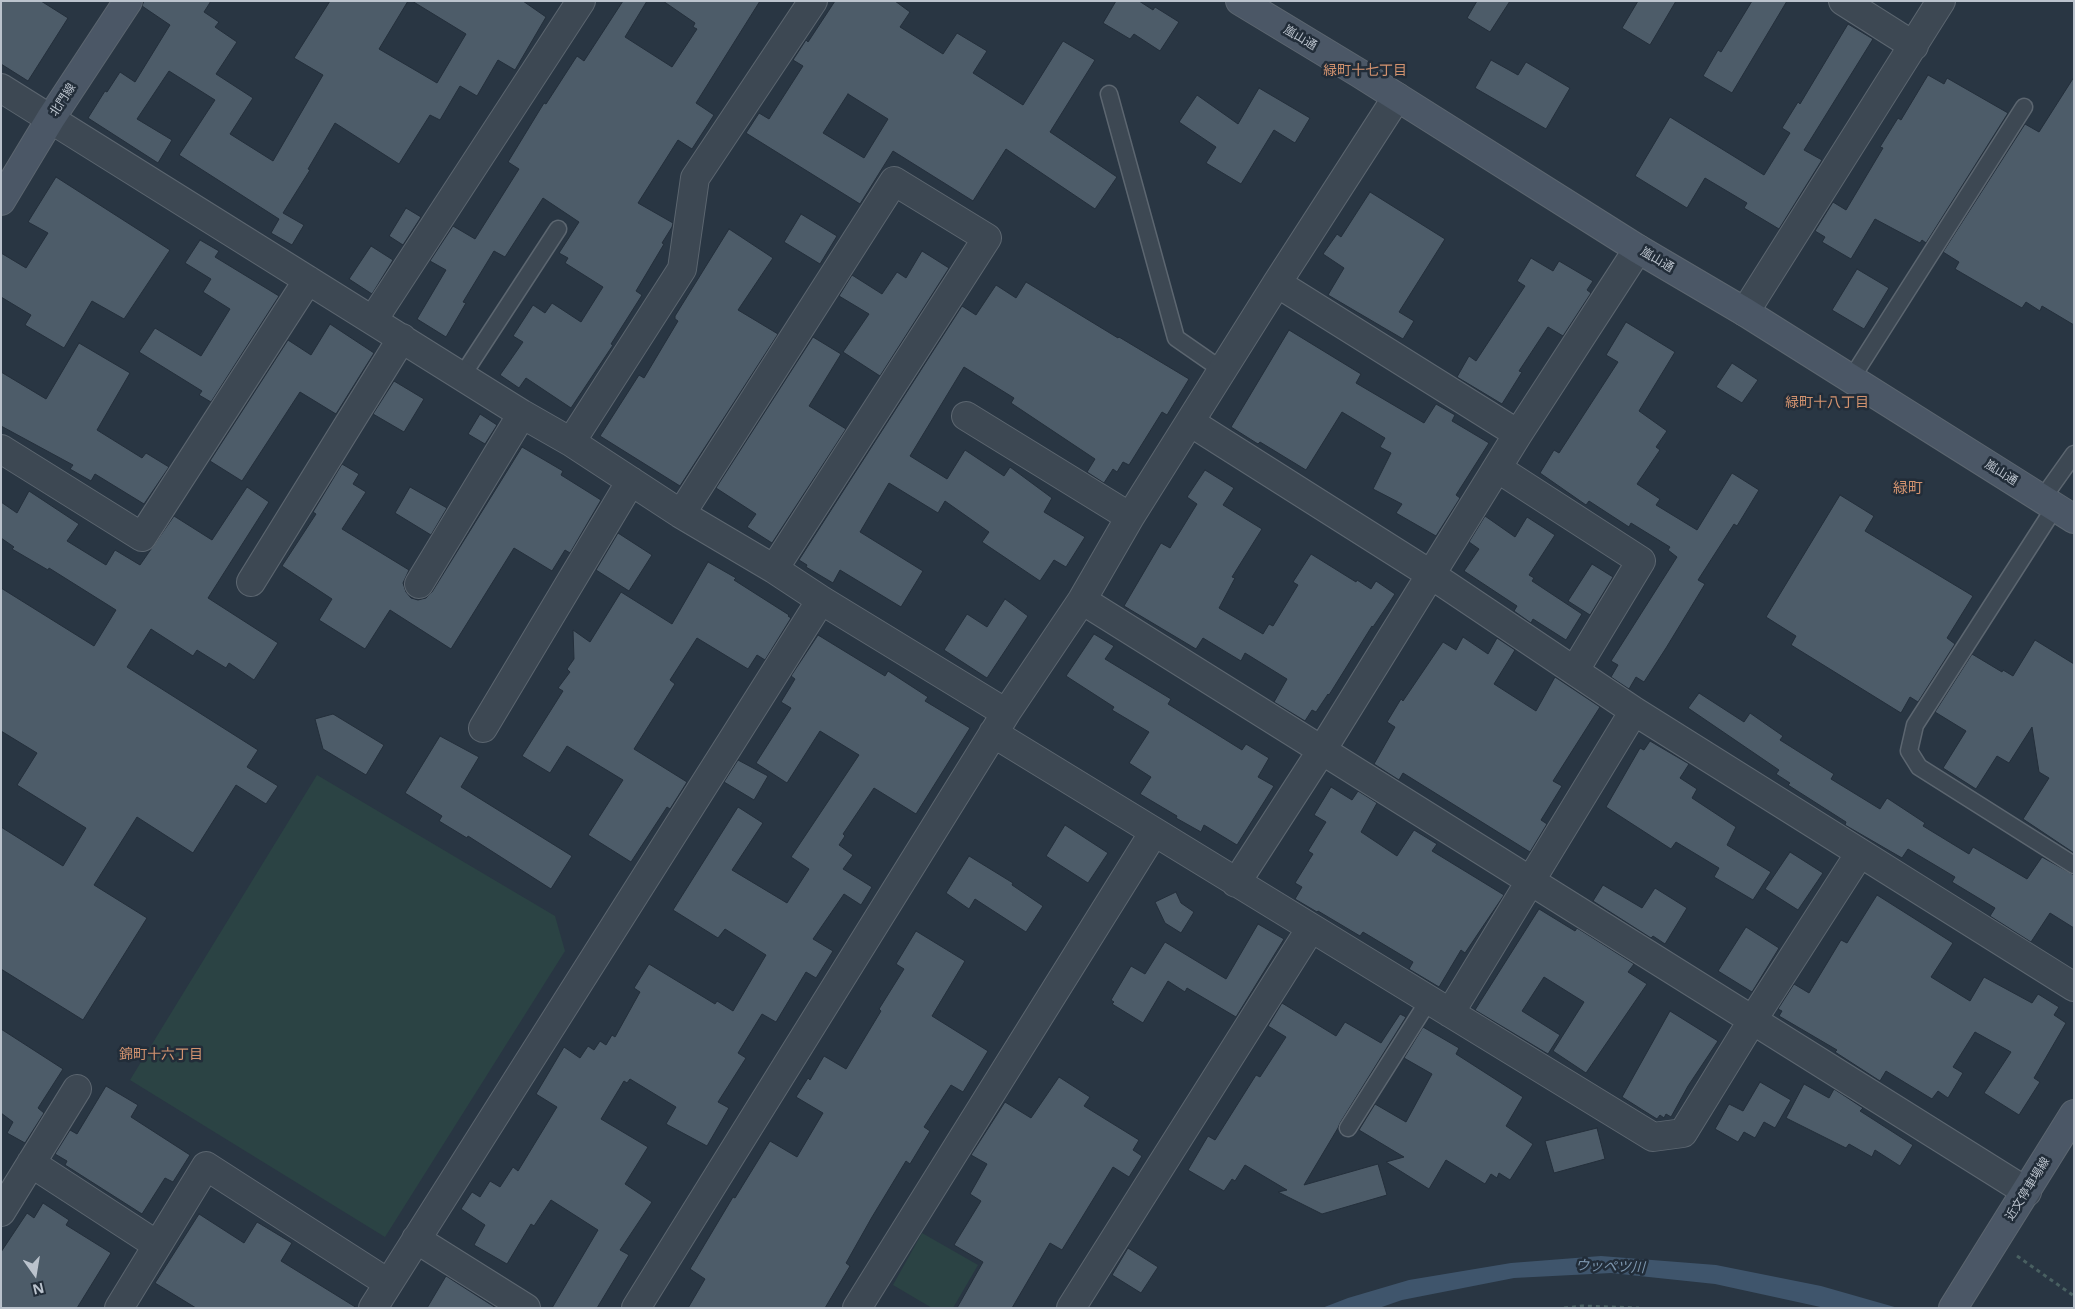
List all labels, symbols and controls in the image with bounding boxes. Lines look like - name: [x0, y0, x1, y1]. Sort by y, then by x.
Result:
- street label: 嵐山通: [1281, 23, 1319, 53]
- district label: 緑町十七丁目: [1323, 63, 1407, 79]
- street label: 北門線: [47, 81, 79, 119]
- street label: 嵐山通: [1638, 245, 1676, 275]
- district label: 緑町十八丁目: [1785, 395, 1869, 411]
- street label: 嵐山通: [1982, 457, 2020, 489]
- district label: 緑町: [1893, 480, 1923, 498]
- district label: 錦町十六丁目: [119, 1047, 203, 1063]
- street label: 近文停車場線: [2003, 1155, 2053, 1223]
- north arrow: [10, 1249, 60, 1299]
- water label: ウッペツ川: [1575, 1257, 1645, 1277]
- text: N: [31, 1279, 46, 1300]

